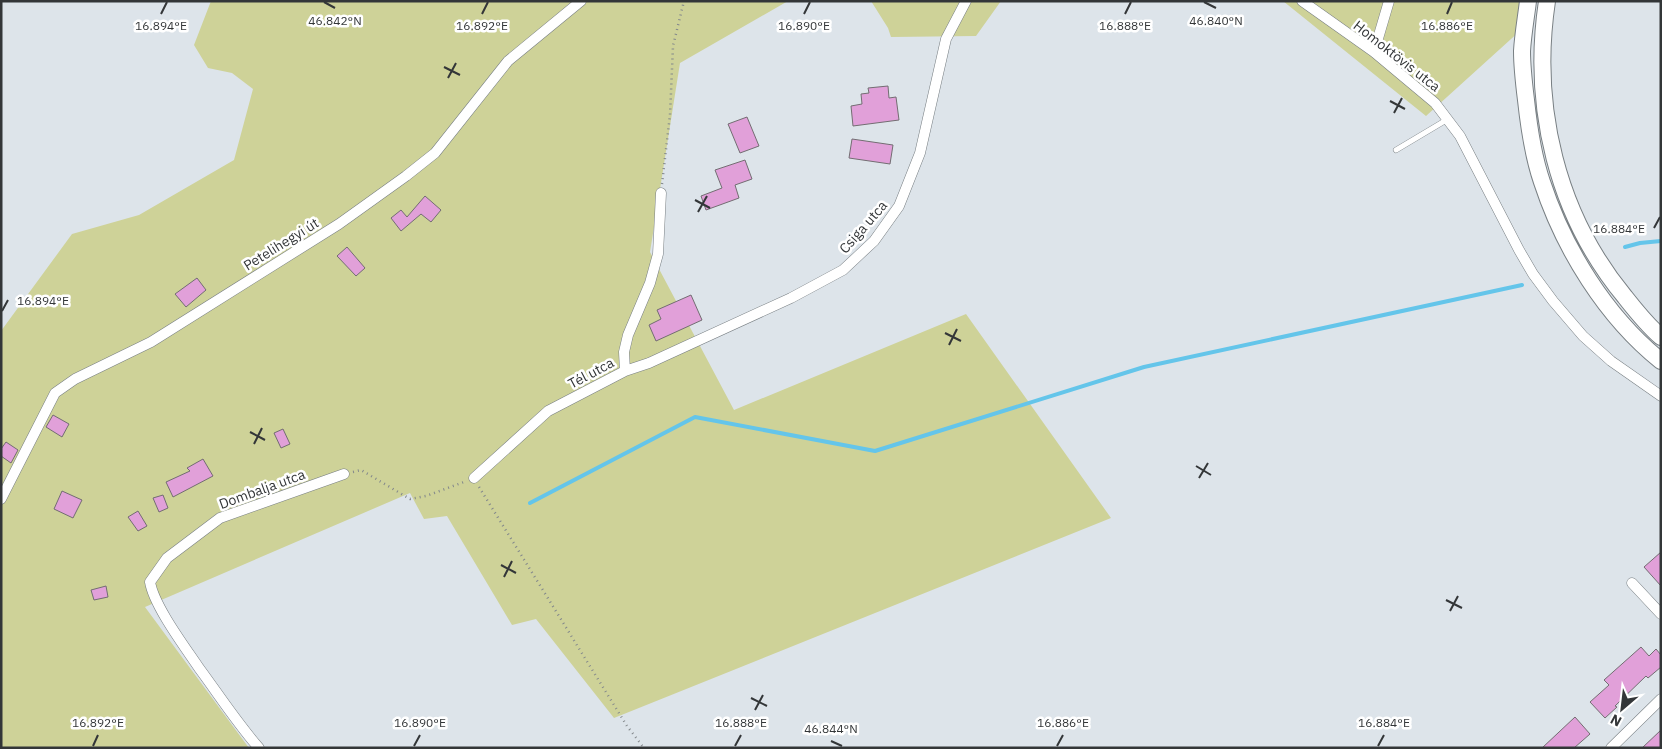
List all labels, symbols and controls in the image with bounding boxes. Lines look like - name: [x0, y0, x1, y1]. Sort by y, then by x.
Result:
- text: 46.842°N: [308, 13, 362, 28]
- text: 46.840°N: [1189, 13, 1243, 28]
- street label: Homoktövis utca: [1350, 16, 1445, 96]
- text: 16.894°E: [135, 18, 187, 33]
- text: 16.892°E: [456, 18, 508, 33]
- text: 16.890°E: [778, 18, 830, 33]
- text: 16.888°E: [1099, 18, 1151, 33]
- text: 16.886°E: [1421, 18, 1473, 33]
- street label: Csiga utca: [835, 196, 891, 257]
- street label: Petelihegyi út: [240, 214, 322, 274]
- text: 16.884°E: [1593, 221, 1645, 236]
- text: 16.894°E: [17, 293, 69, 308]
- street label: Tél utca: [565, 353, 617, 393]
- street label: Dombalja utca: [216, 465, 308, 513]
- north arrow: [1597, 684, 1647, 734]
- text: N: [1607, 710, 1625, 731]
- text: 16.892°E: [72, 715, 124, 730]
- text: 16.890°E: [394, 715, 446, 730]
- text: 16.888°E: [715, 715, 767, 730]
- text: 16.886°E: [1037, 715, 1089, 730]
- text: 16.884°E: [1358, 715, 1410, 730]
- text: 46.844°N: [804, 721, 858, 736]

